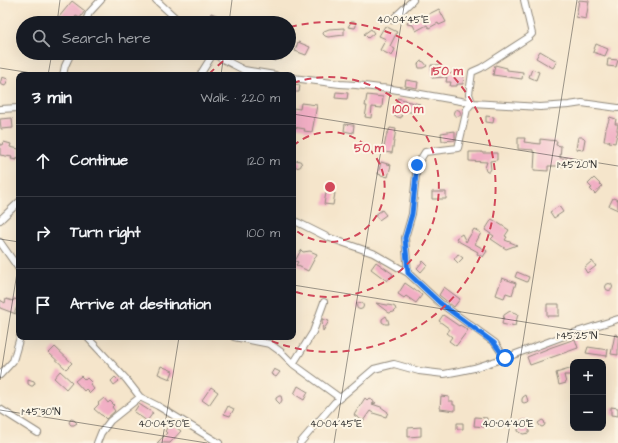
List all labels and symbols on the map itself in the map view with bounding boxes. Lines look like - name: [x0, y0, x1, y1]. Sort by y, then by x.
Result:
- text: 40°04'45"E: [377, 13, 429, 27]
- text: 150 m: [431, 63, 464, 80]
- text: 100 m: [393, 101, 424, 118]
- text: 50 m: [354, 140, 385, 157]
- route end: [408, 156, 426, 174]
- text: 1°45'20"N: [557, 158, 597, 172]
- centre of rings: [323, 180, 337, 194]
- text: 1°45'25"N: [557, 329, 597, 343]
- route start: [496, 349, 514, 367]
- text: 1°45'30"N: [21, 405, 61, 419]
- text: 40°04'50"E: [138, 417, 190, 431]
- text: 40°04'45"E: [310, 417, 362, 431]
- text: 40°04'40"E: [482, 417, 534, 431]

